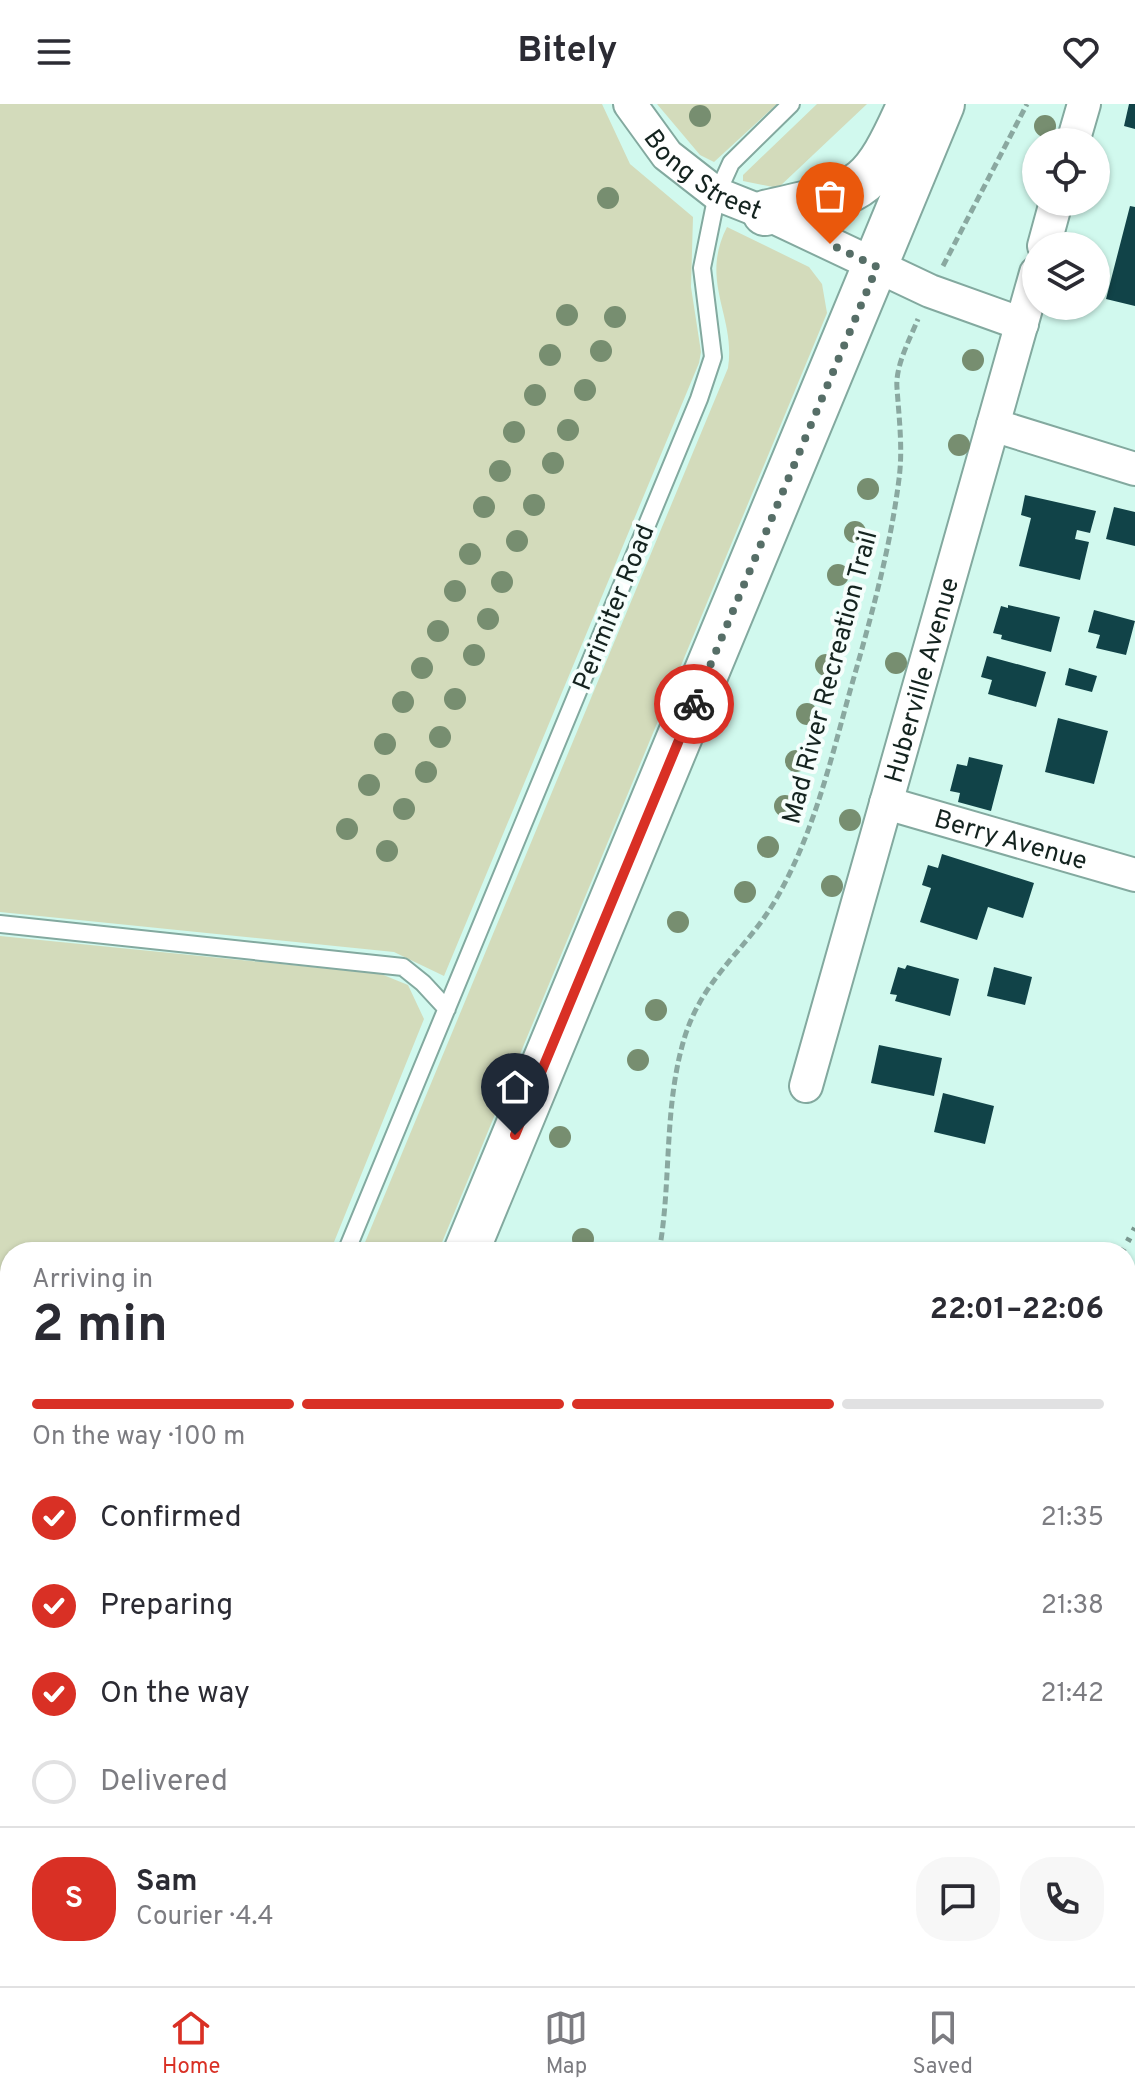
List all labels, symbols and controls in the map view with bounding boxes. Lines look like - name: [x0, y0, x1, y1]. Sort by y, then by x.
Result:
- text: Bitely: [518, 29, 617, 75]
- icon: menu: [32, 30, 76, 74]
- icon: heart: [1059, 30, 1103, 74]
- street label: Bong Street: [635, 124, 766, 229]
- map controls: [1022, 128, 1110, 320]
- button: locate: [1022, 128, 1110, 216]
- pin: [796, 162, 864, 244]
- icon: bag: [808, 174, 852, 218]
- button: layers: [1022, 232, 1110, 320]
- street label: Perimiter Road: [567, 520, 664, 696]
- street label: Mad River Recreation Trail: [776, 527, 887, 828]
- street label: Huberville Avenue: [879, 574, 968, 787]
- courier: [654, 664, 734, 744]
- icon: bike: [672, 682, 716, 726]
- street label: Berry Avenue: [930, 804, 1091, 879]
- pin: [481, 1053, 549, 1135]
- icon: home: [493, 1065, 537, 1109]
- text: Arriving in: [32, 1264, 153, 1297]
- text: 22:01–22:06: [930, 1292, 1104, 1329]
- text: 2 min: [32, 1294, 168, 1360]
- text: On the way · 100 m: [32, 1421, 245, 1454]
- icon: check: [32, 1496, 76, 1540]
- text: Confirmed: [100, 1500, 242, 1537]
- text: 21:35: [1041, 1502, 1104, 1535]
- icon: check: [32, 1584, 76, 1628]
- text: Preparing: [100, 1588, 233, 1625]
- text: 21:38: [1041, 1590, 1104, 1623]
- icon: check: [32, 1672, 76, 1716]
- text: On the way: [100, 1676, 250, 1713]
- text: 21:42: [1040, 1678, 1104, 1711]
- text: Delivered: [100, 1764, 228, 1801]
- button: chat: [916, 1857, 1000, 1941]
- button: phone: [1020, 1857, 1104, 1941]
- text: Sam: [136, 1864, 198, 1901]
- text: S: [65, 1881, 83, 1918]
- text: Courier · 4.4: [136, 1901, 274, 1934]
- tab: Home: [162, 2006, 220, 2081]
- tab: Map: [544, 2006, 588, 2081]
- tab: Saved: [913, 2006, 973, 2081]

